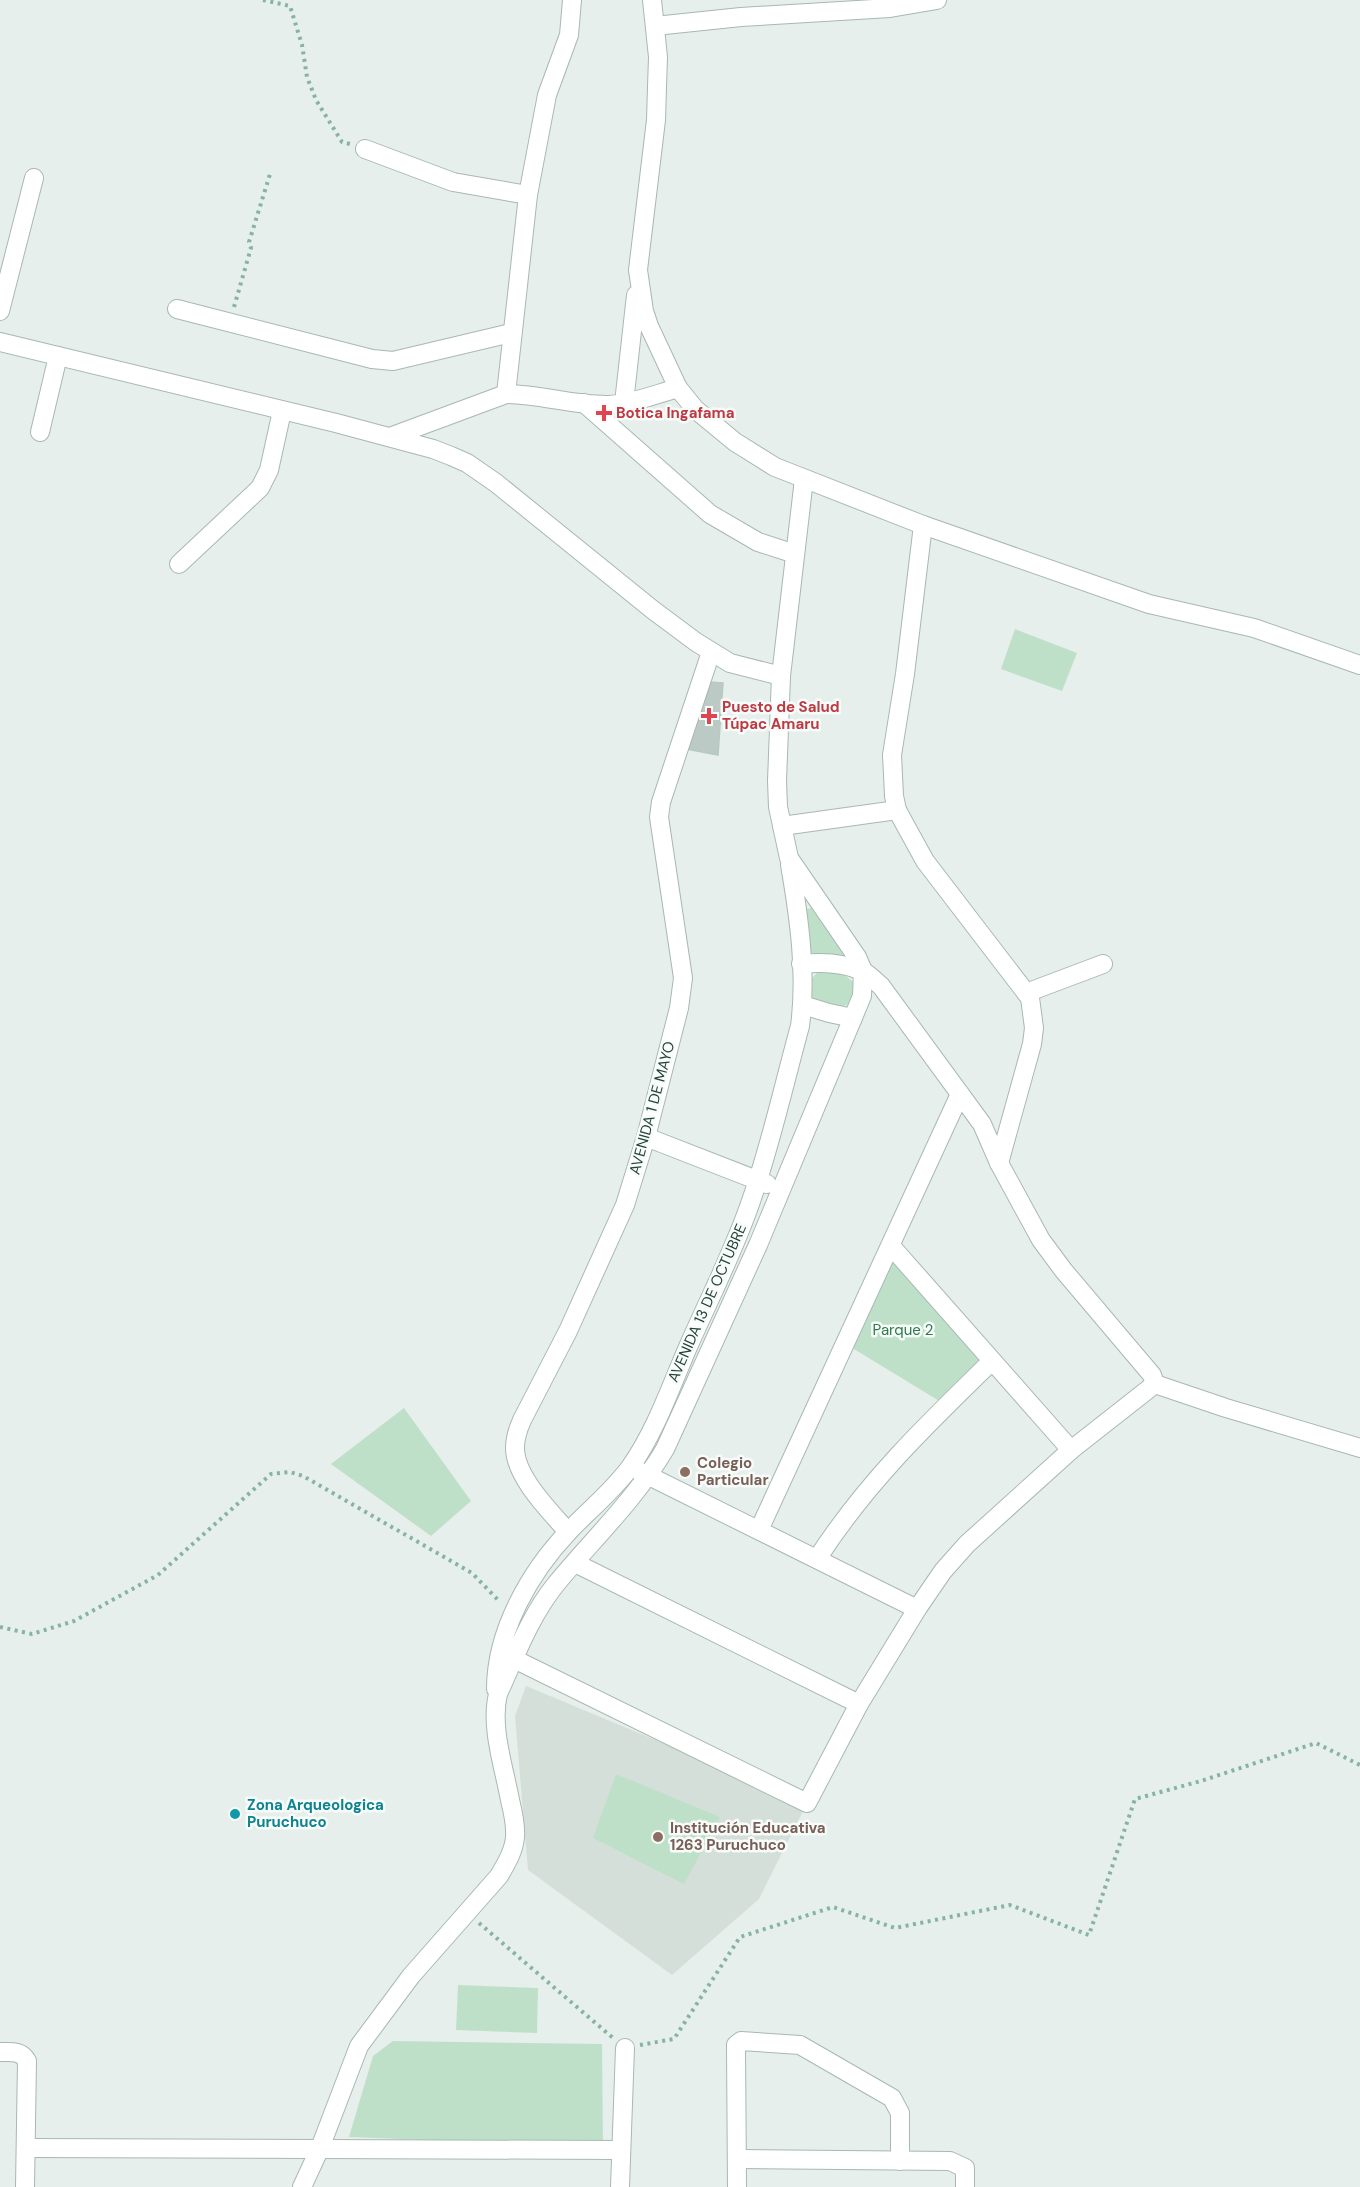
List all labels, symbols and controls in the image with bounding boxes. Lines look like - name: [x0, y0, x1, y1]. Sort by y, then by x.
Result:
- place label: Botica Ingafama: [616, 403, 734, 423]
- marker: Botica Ingafama: [597, 406, 611, 420]
- place label: Puesto de Salud Túpac Amaru: [722, 697, 840, 734]
- marker: Puesto de Salud Túpac Amaru: [700, 707, 718, 725]
- street label: AVENIDA 1 DE MAYO: [625, 1039, 679, 1177]
- street label: AVENIDA 13 DE OCTUBRE: [663, 1221, 751, 1385]
- park label: Parque 2: [873, 1320, 933, 1340]
- place label: Colegio Particular: [697, 1453, 769, 1490]
- marker: Colegio Particular: [678, 1465, 692, 1479]
- place label: Zona Arqueologica Puruchuco: [247, 1795, 384, 1832]
- marker: Zona Arqueologica Puruchuco: [228, 1807, 242, 1821]
- place label: Institución Educativa 1263 Puruchuco: [670, 1818, 826, 1855]
- marker: Institución Educativa 1263 Puruchuco: [651, 1830, 665, 1844]

